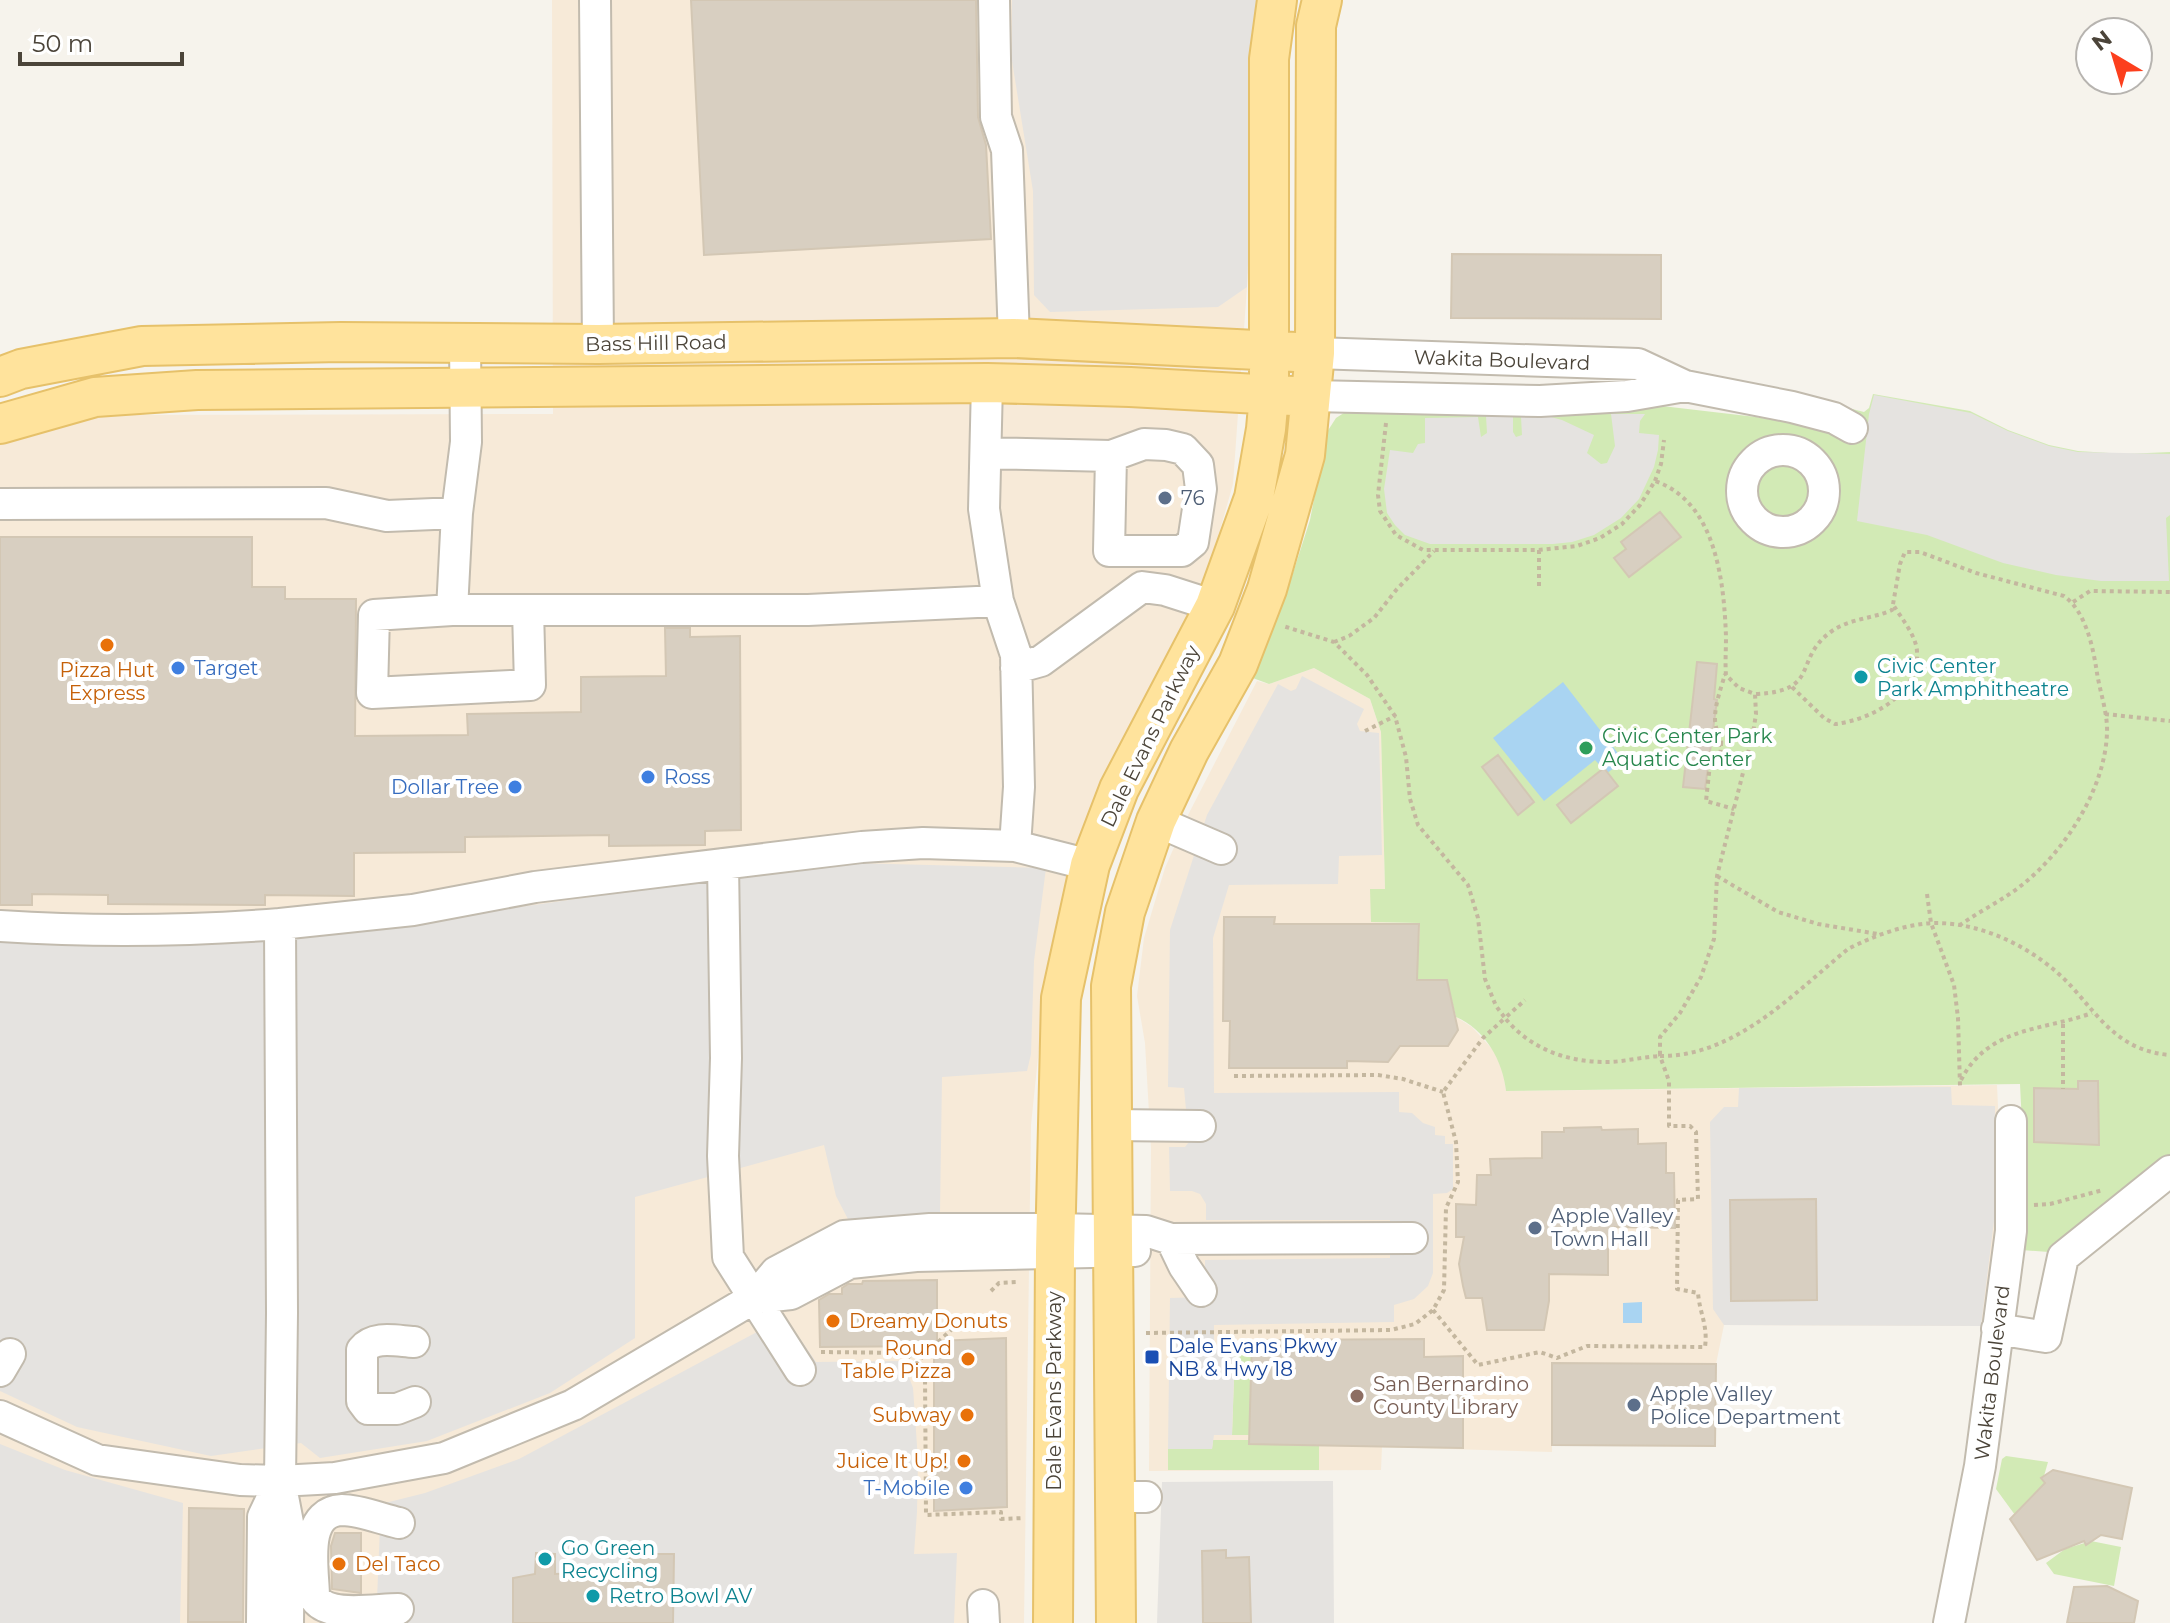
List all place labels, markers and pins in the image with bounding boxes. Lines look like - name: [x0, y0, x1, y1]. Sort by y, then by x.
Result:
- place label: 76: [1181, 486, 1205, 510]
- marker: 76: [1156, 489, 1174, 507]
- marker: Pizza Hut Express: [98, 636, 116, 654]
- place label: Civic Center Park Amphitheatre: [1877, 654, 2069, 701]
- place label: Target: [194, 656, 258, 680]
- place label: Pizza Hut Express: [59, 658, 155, 705]
- marker: Target: [169, 659, 187, 677]
- marker: Civic Center Park Amphitheatre: [1852, 668, 1870, 686]
- place label: Civic Center Park Aquatic Center: [1602, 724, 1772, 771]
- marker: Civic Center Park Aquatic Center: [1577, 739, 1595, 757]
- place label: Ross: [664, 765, 711, 789]
- marker: Ross: [639, 768, 657, 786]
- place label: Dollar Tree: [391, 775, 499, 799]
- marker: Dollar Tree: [506, 778, 524, 796]
- place label: Apple Valley Town Hall: [1551, 1204, 1674, 1251]
- marker: Apple Valley Town Hall: [1526, 1219, 1544, 1237]
- place label: Dreamy Donuts: [849, 1309, 1008, 1333]
- marker: Dreamy Donuts: [824, 1312, 842, 1330]
- place label: Dale Evans Pkwy NB & Hwy 18: [1168, 1334, 1337, 1381]
- place label: Round Table Pizza: [841, 1336, 952, 1383]
- marker: Dale Evans Pkwy NB & Hwy 18: [1143, 1348, 1161, 1366]
- marker: Round Table Pizza: [959, 1350, 977, 1368]
- place label: San Bernardino County Library: [1373, 1372, 1529, 1419]
- place label: Apple Valley Police Department: [1650, 1382, 1841, 1429]
- marker: San Bernardino County Library: [1348, 1387, 1366, 1405]
- marker: Apple Valley Police Department: [1625, 1396, 1643, 1414]
- place label: Subway: [873, 1403, 951, 1427]
- marker: Subway: [958, 1406, 976, 1424]
- place label: Juice It Up!: [836, 1449, 948, 1473]
- marker: Juice It Up!: [955, 1452, 973, 1470]
- place label: T-Mobile: [863, 1476, 950, 1500]
- marker: T-Mobile: [957, 1479, 975, 1497]
- place label: Go Green Recycling: [561, 1536, 658, 1583]
- marker: Go Green Recycling: [536, 1550, 554, 1568]
- place label: Del Taco: [355, 1552, 441, 1576]
- marker: Del Taco: [330, 1555, 348, 1573]
- place label: Retro Bowl AV: [609, 1584, 752, 1608]
- marker: Retro Bowl AV: [584, 1587, 602, 1605]

